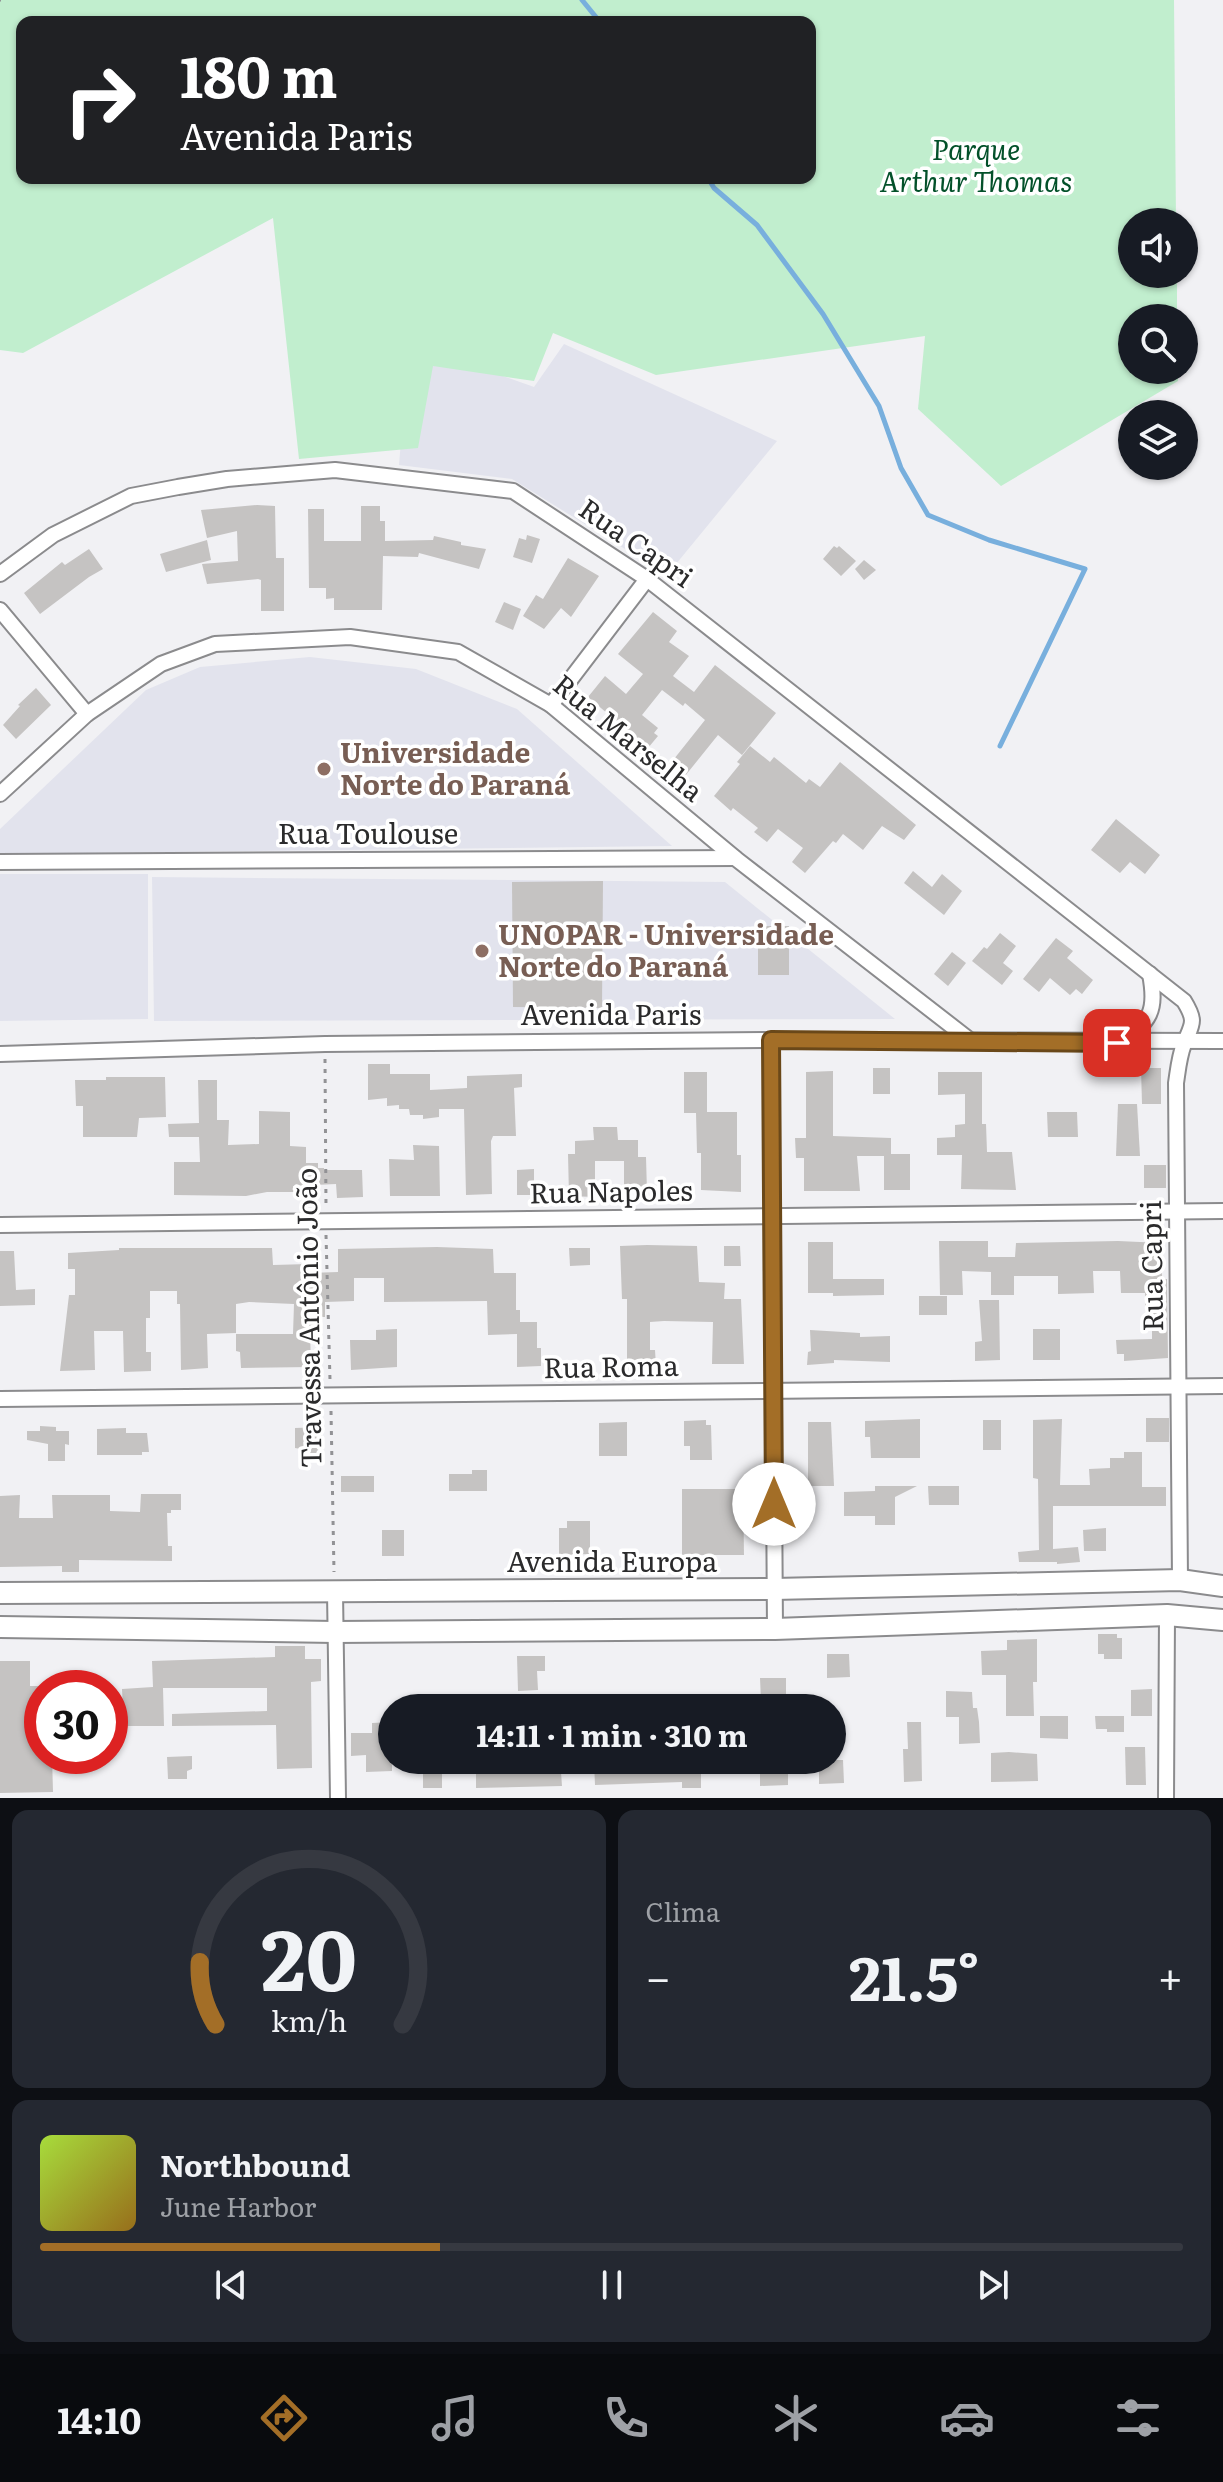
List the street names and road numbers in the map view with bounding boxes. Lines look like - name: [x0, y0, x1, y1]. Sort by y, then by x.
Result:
- street label: Rua Capri: [571, 487, 703, 596]
- street label: Rua Marselha: [545, 663, 714, 810]
- street label: Rua Toulouse: [278, 811, 458, 853]
- street label: Avenida Paris: [521, 992, 701, 1034]
- street label: Travessa Antônio João: [283, 1168, 331, 1469]
- street label: Rua Napoles: [529, 1168, 693, 1212]
- street label: Rua Capri: [1128, 1200, 1172, 1332]
- street label: Rua Roma: [543, 1343, 679, 1387]
- street label: Avenida Europa: [507, 1539, 717, 1581]

